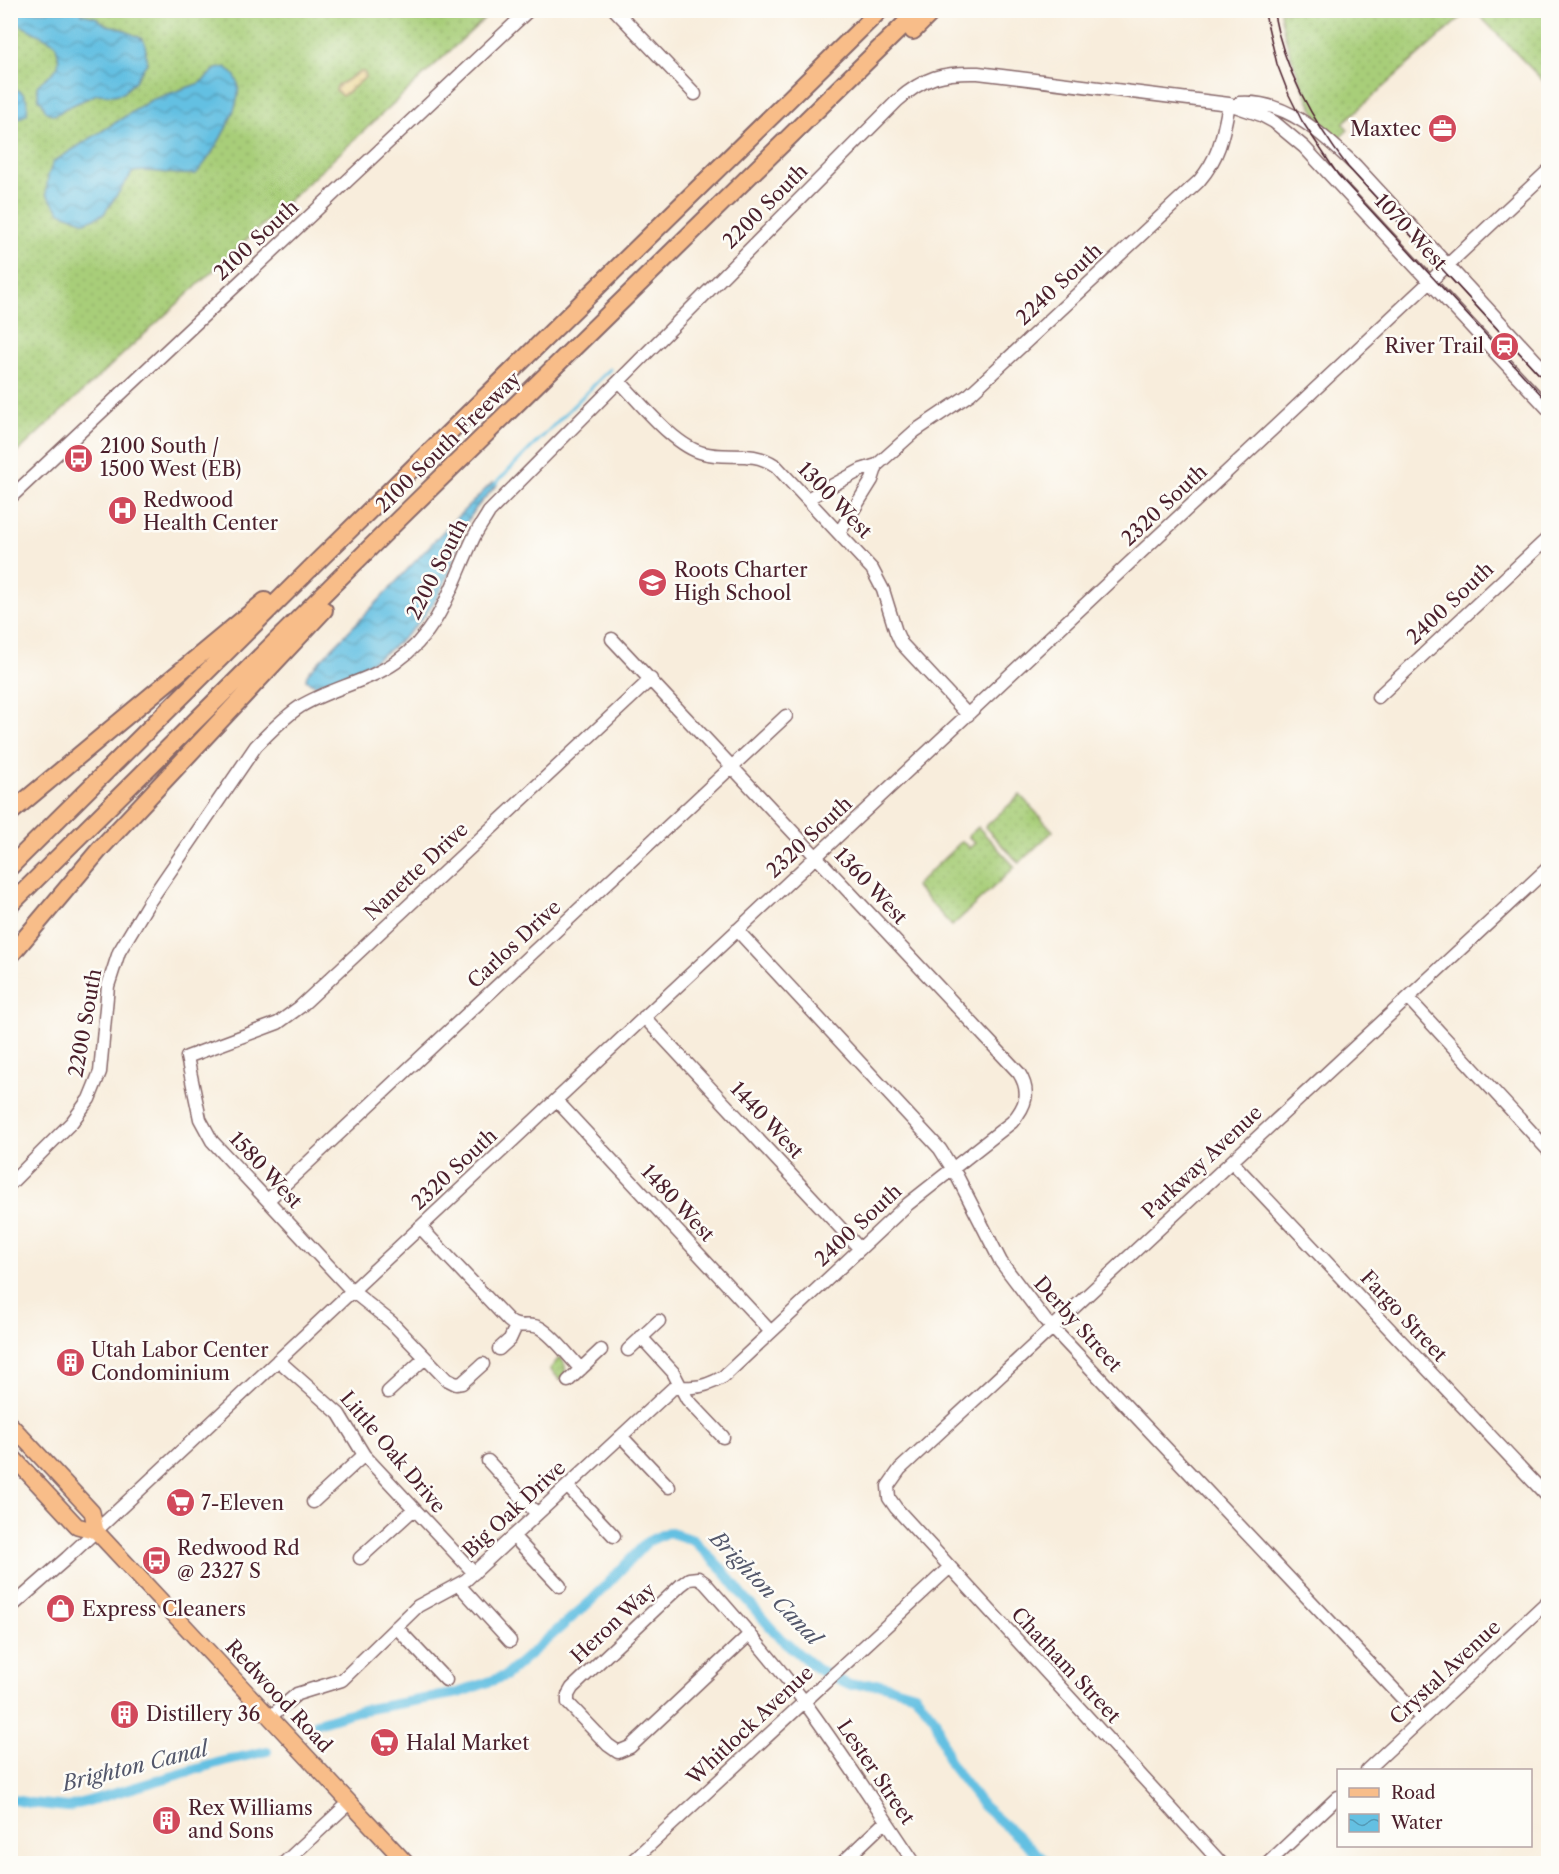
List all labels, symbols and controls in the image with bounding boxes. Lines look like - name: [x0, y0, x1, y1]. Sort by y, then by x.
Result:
- office icon: Maxtec: [1426, 113, 1458, 145]
- place label: Maxtec: [1350, 117, 1421, 141]
- street label: 2200 South: [718, 158, 813, 253]
- street label: 1070 West: [1370, 189, 1452, 275]
- street label: 2100 South: [209, 195, 304, 285]
- street label: 2240 South: [1011, 238, 1107, 330]
- station icon: River Trail: [1489, 330, 1521, 362]
- place label: River Trail: [1385, 334, 1484, 358]
- street label: 2100 South Freeway: [370, 366, 526, 517]
- place label: 2100 South / 1500 West (EB): [100, 434, 241, 481]
- bus stop icon: 2100 South / 1500 West (EB): [63, 442, 95, 474]
- street label: 1300 West: [793, 457, 877, 543]
- street label: 2320 South: [1116, 459, 1212, 551]
- place label: Redwood Health Center: [143, 488, 279, 535]
- hospital icon: Redwood Health Center: [106, 495, 138, 527]
- street label: 2200 South: [401, 514, 473, 623]
- street label: 2400 South: [1402, 556, 1499, 649]
- place label: Roots Charter High School: [674, 558, 808, 605]
- school or university icon: Roots Charter High School: [637, 566, 669, 598]
- street label: 2320 South: [761, 791, 857, 883]
- street label: Nanette Drive: [359, 817, 473, 925]
- street label: 1360 West: [830, 843, 912, 929]
- street label: Carlos Drive: [462, 895, 566, 993]
- street label: 2200 South: [64, 966, 106, 1079]
- street label: 1440 West: [726, 1077, 808, 1163]
- street label: Parkway Avenue: [1137, 1100, 1267, 1224]
- street label: 2320 South: [406, 1123, 502, 1215]
- street label: 1580 West: [225, 1127, 307, 1213]
- street label: 1480 West: [636, 1160, 720, 1246]
- street label: 2400 South: [810, 1178, 907, 1271]
- street label: Fargo Street: [1356, 1265, 1452, 1367]
- street label: Derby Street: [1029, 1271, 1127, 1377]
- place label: Utah Labor Center Condominium: [91, 1338, 269, 1385]
- building icon: Utah Labor Center Condominium: [54, 1346, 86, 1378]
- street label: Little Oak Drive: [335, 1386, 451, 1518]
- street label: Big Oak Drive: [458, 1455, 570, 1563]
- supermarket icon: 7-Eleven: [164, 1487, 196, 1519]
- place label: 7-Eleven: [201, 1491, 284, 1515]
- water label: Brighton Canal: [704, 1524, 828, 1652]
- place label: Redwood Rd @ 2327 S: [177, 1536, 300, 1583]
- bus stop icon: Redwood Rd @ 2327 S: [140, 1544, 172, 1576]
- street label: Heron Way: [566, 1577, 661, 1668]
- shop icon: Express Cleaners: [45, 1593, 77, 1625]
- place label: Express Cleaners: [82, 1597, 246, 1621]
- street label: Chatham Street: [1006, 1602, 1126, 1728]
- street label: Crystal Avenue: [1385, 1615, 1505, 1729]
- street label: Redwood Road: [221, 1635, 337, 1757]
- street label: Whitlock Avenue: [681, 1660, 818, 1790]
- building icon: Distillery 36: [109, 1698, 141, 1730]
- place label: Distillery 36: [146, 1702, 260, 1726]
- street label: Lester Street: [832, 1715, 920, 1829]
- supermarket icon: Halal Market: [369, 1727, 401, 1759]
- place label: Halal Market: [406, 1731, 529, 1755]
- water label: Brighton Canal: [58, 1735, 213, 1797]
- legend: [1337, 1769, 1532, 1847]
- text: Road: [1391, 1782, 1436, 1804]
- place label: Rex Williams and Sons: [188, 1796, 313, 1843]
- building icon: Rex Williams and Sons: [151, 1804, 183, 1836]
- text: Water: [1390, 1812, 1443, 1834]

